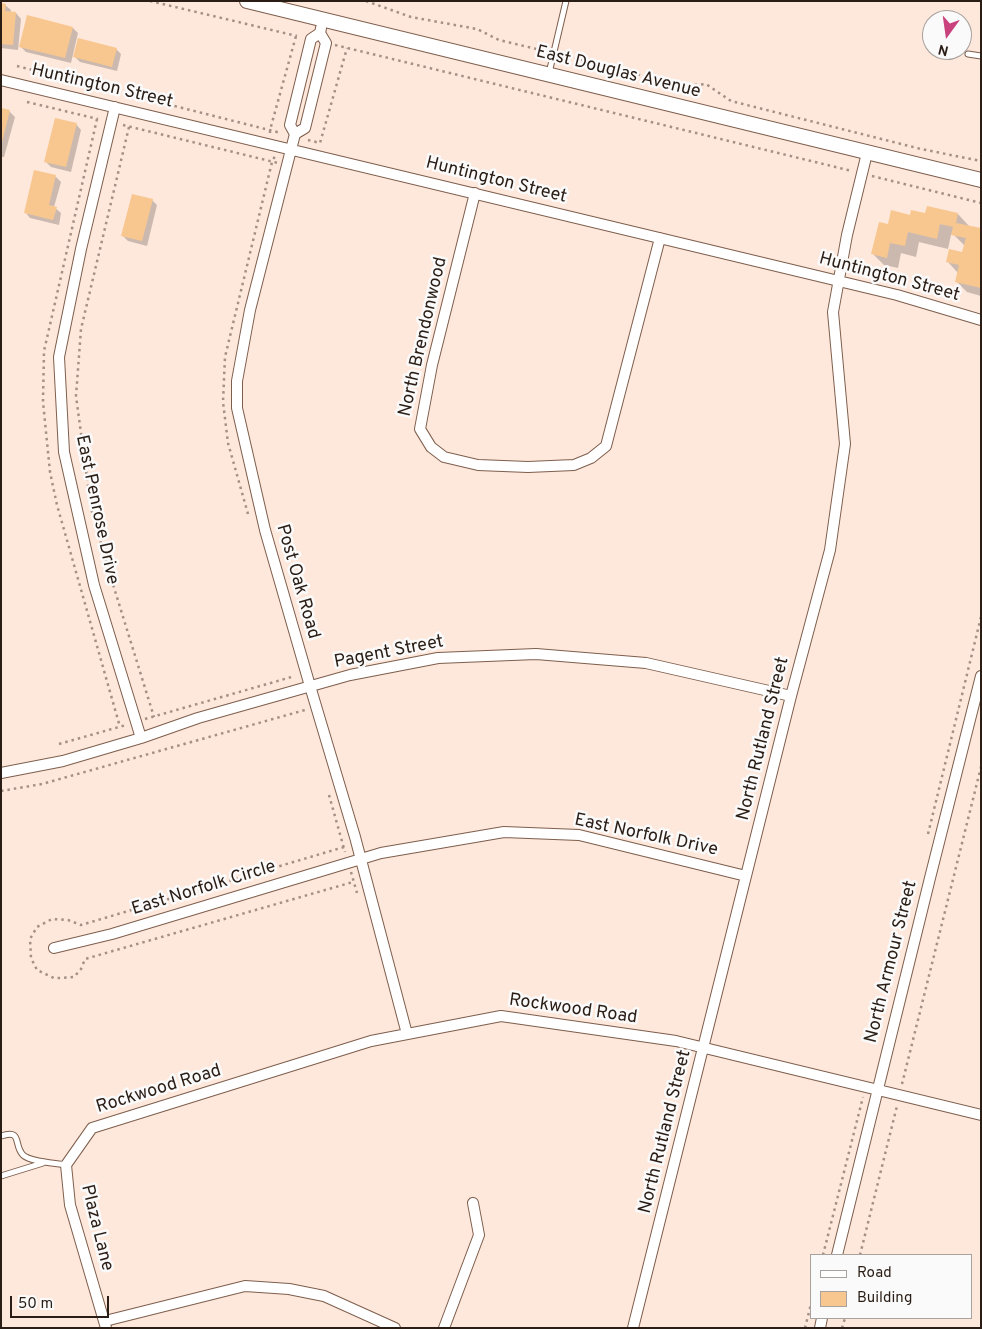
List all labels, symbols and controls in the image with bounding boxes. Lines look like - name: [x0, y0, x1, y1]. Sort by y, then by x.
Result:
- north arrow: [922, 10, 972, 60]
- text: N: [937, 40, 950, 59]
- street label: East Douglas Avenue: [533, 42, 703, 104]
- street label: Huntington Street: [29, 60, 175, 114]
- street label: Huntington Street: [423, 153, 569, 209]
- street label: Huntington Street: [816, 249, 962, 307]
- street label: North Brendonwood: [395, 255, 453, 419]
- street label: East Penrose Drive: [70, 433, 122, 587]
- street label: Post Oak Road: [270, 522, 324, 642]
- street label: Pagent Street: [332, 632, 446, 674]
- street label: North Rutland Street: [733, 655, 795, 823]
- street label: East Norfolk Drive: [572, 810, 720, 862]
- street label: East Norfolk Circle: [129, 857, 279, 921]
- street label: North Armour Street: [861, 879, 923, 1045]
- street label: Rockwood Road: [507, 990, 639, 1030]
- street label: North Rutland Street: [635, 1048, 697, 1216]
- street label: Rockwood Road: [94, 1061, 224, 1119]
- street label: Plaza Lane: [75, 1183, 117, 1273]
- legend: [810, 1254, 972, 1319]
- text: Road: [857, 1264, 892, 1283]
- scale bar: [12, 1286, 111, 1318]
- text: Building: [857, 1289, 912, 1308]
- text: 50 m: [18, 1295, 53, 1314]

